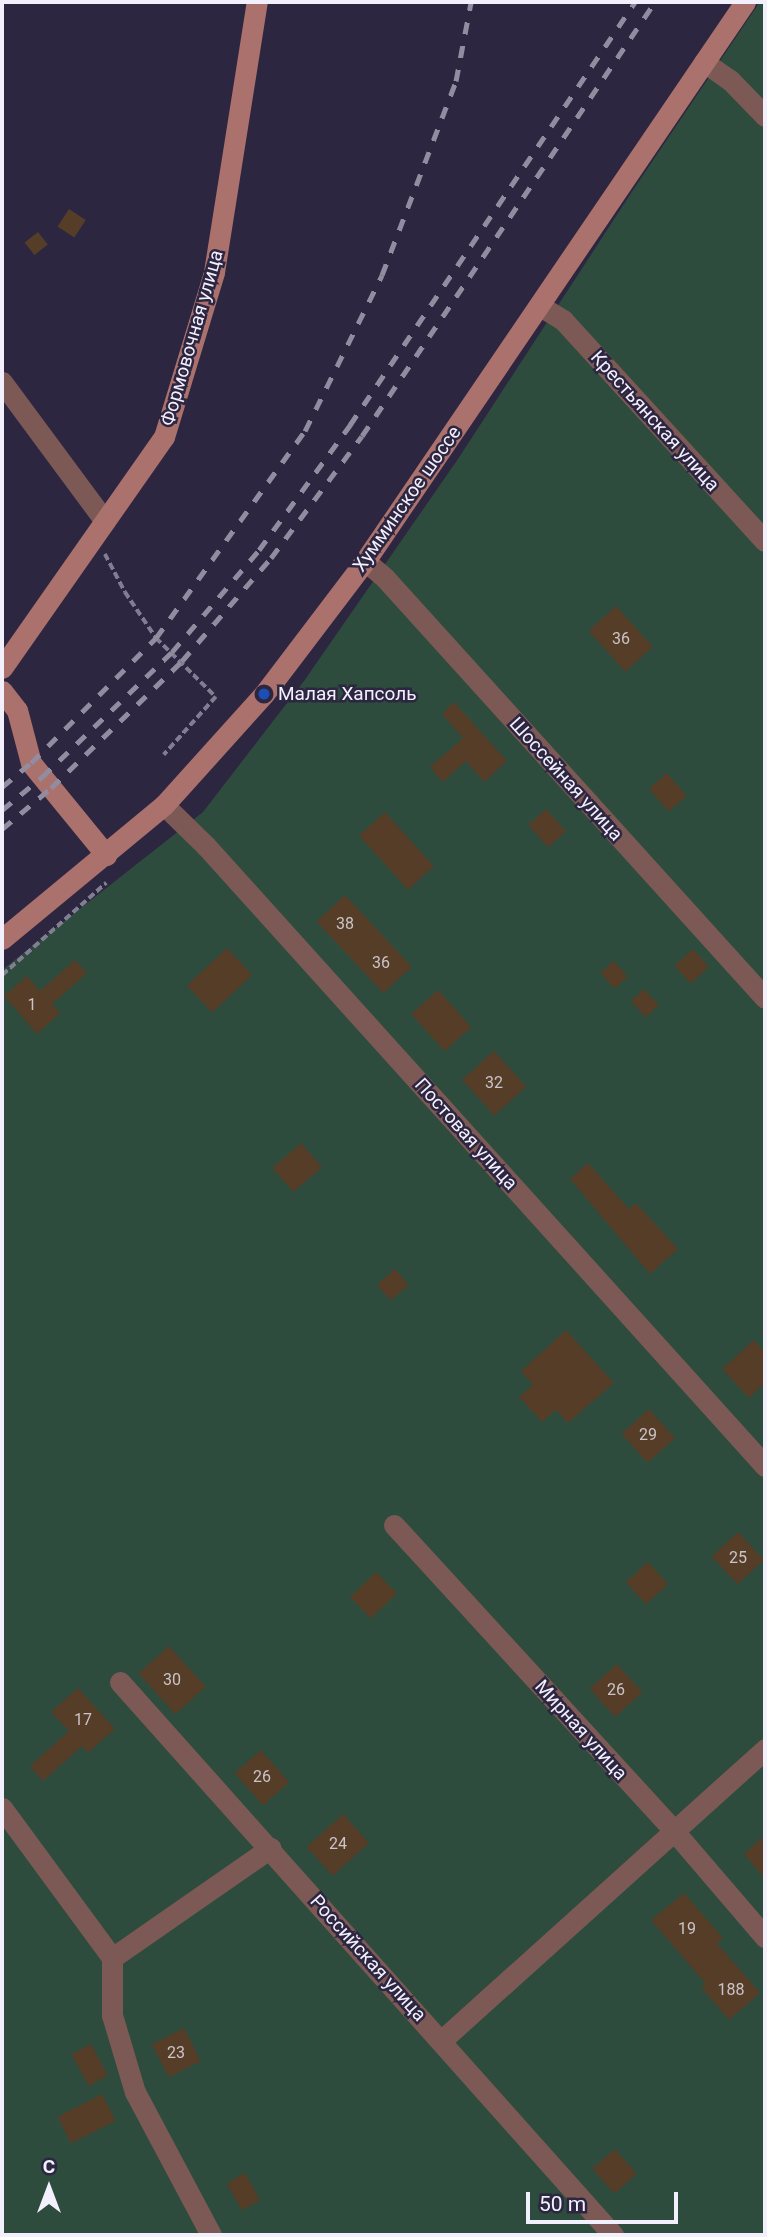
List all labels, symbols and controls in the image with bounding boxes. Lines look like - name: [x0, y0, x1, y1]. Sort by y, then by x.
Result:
- street label: Формовочная улица: [156, 248, 228, 428]
- street label: Крестьянская улица: [586, 346, 724, 496]
- street label: Хумминское шоссе: [348, 422, 466, 576]
- house number: 36: [612, 629, 630, 649]
- place label: Малая Хапсоль: [278, 683, 417, 705]
- marker: Малая Хапсоль: [256, 686, 272, 702]
- street label: Шоссейная улица: [505, 713, 627, 845]
- house number: 38: [336, 914, 354, 934]
- house number: 36: [372, 953, 390, 973]
- house number: 1: [28, 995, 36, 1015]
- street label: Постовая улица: [410, 1073, 522, 1195]
- house number: 32: [485, 1073, 503, 1093]
- house number: 29: [639, 1425, 657, 1445]
- house number: 25: [729, 1548, 747, 1568]
- house number: 30: [163, 1670, 181, 1690]
- street label: Мирная улица: [530, 1675, 632, 1785]
- house number: 26: [607, 1680, 625, 1700]
- house number: 17: [74, 1710, 92, 1730]
- house number: 26: [253, 1767, 271, 1787]
- house number: 24: [329, 1834, 347, 1854]
- street label: Российская улица: [305, 1890, 431, 2026]
- house number: 19: [678, 1919, 696, 1939]
- house number: 188: [718, 1980, 744, 2000]
- house number: 23: [167, 2043, 185, 2063]
- north arrow: [14, 2153, 84, 2223]
- text: С: [43, 2155, 55, 2178]
- scale bar: [529, 2178, 681, 2222]
- text: 50 m: [539, 2192, 586, 2216]

